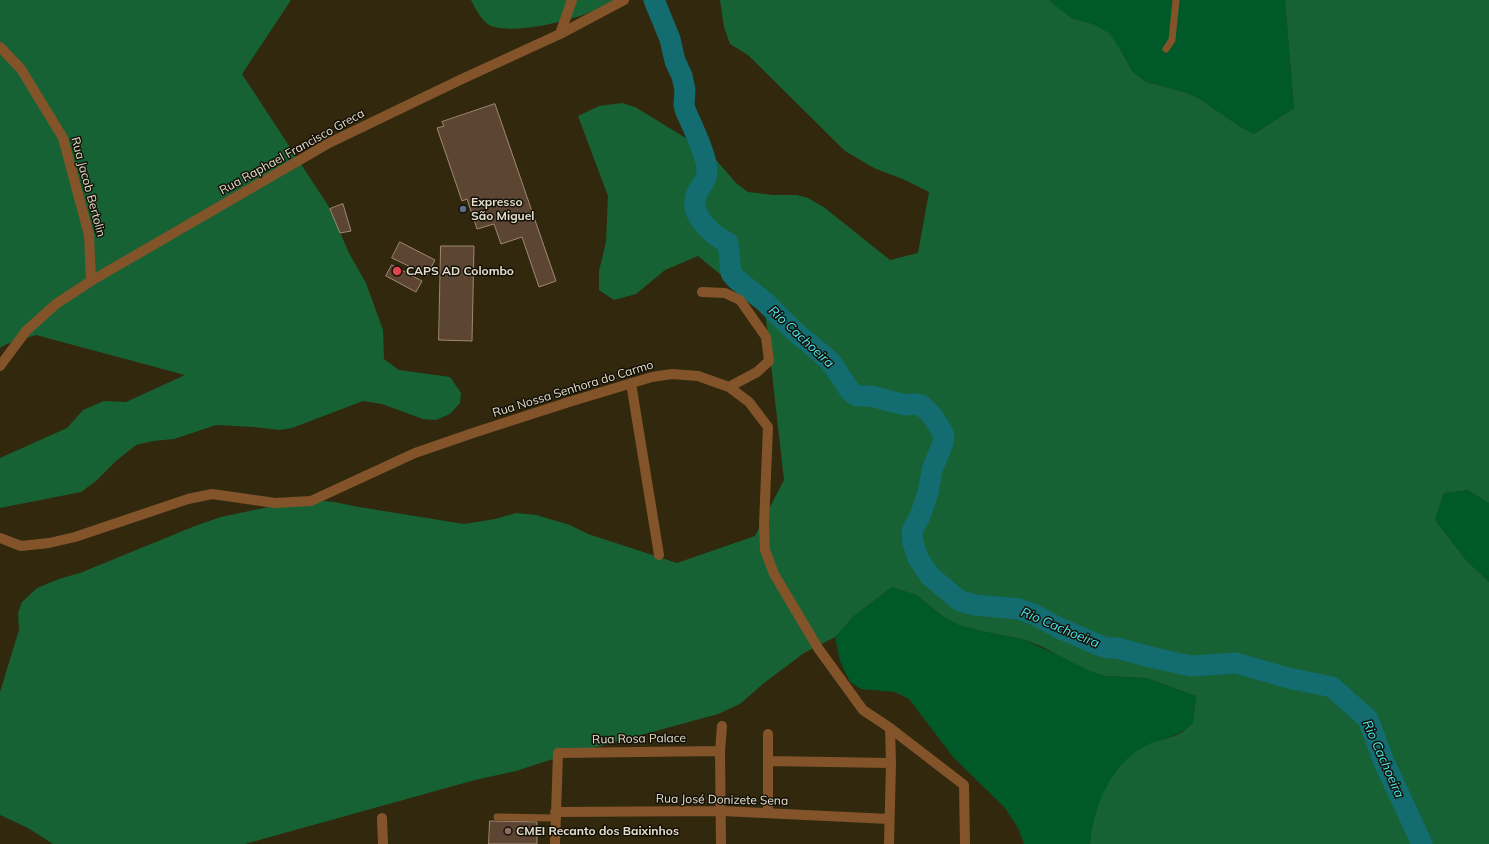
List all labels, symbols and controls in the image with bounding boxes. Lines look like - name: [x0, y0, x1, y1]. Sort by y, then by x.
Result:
- street label: Rua Raphael Francisco Greca: [217, 106, 367, 198]
- street label: Rua Jacob Bertolin: [68, 135, 108, 239]
- place label: Expresso São Miguel: [471, 195, 534, 223]
- marker: Expresso São Miguel: [458, 204, 468, 214]
- place label: CAPS AD Colombo: [406, 264, 514, 278]
- marker: CAPS AD Colombo: [391, 265, 403, 277]
- water label: Rio Cachoeira: [765, 303, 837, 371]
- street label: Rua Nossa Senhora do Carmo: [491, 358, 655, 420]
- water label: Rio Cachoeira: [1019, 605, 1101, 651]
- water label: Rio Cachoeira: [1359, 718, 1407, 800]
- street label: Rua Rosa Palace: [592, 731, 686, 747]
- street label: Rua José Donizete Sena: [656, 792, 788, 808]
- place label: CMEI Recanto dos Baixinhos: [516, 824, 679, 838]
- marker: CMEI Recanto dos Baixinhos: [503, 826, 513, 836]

